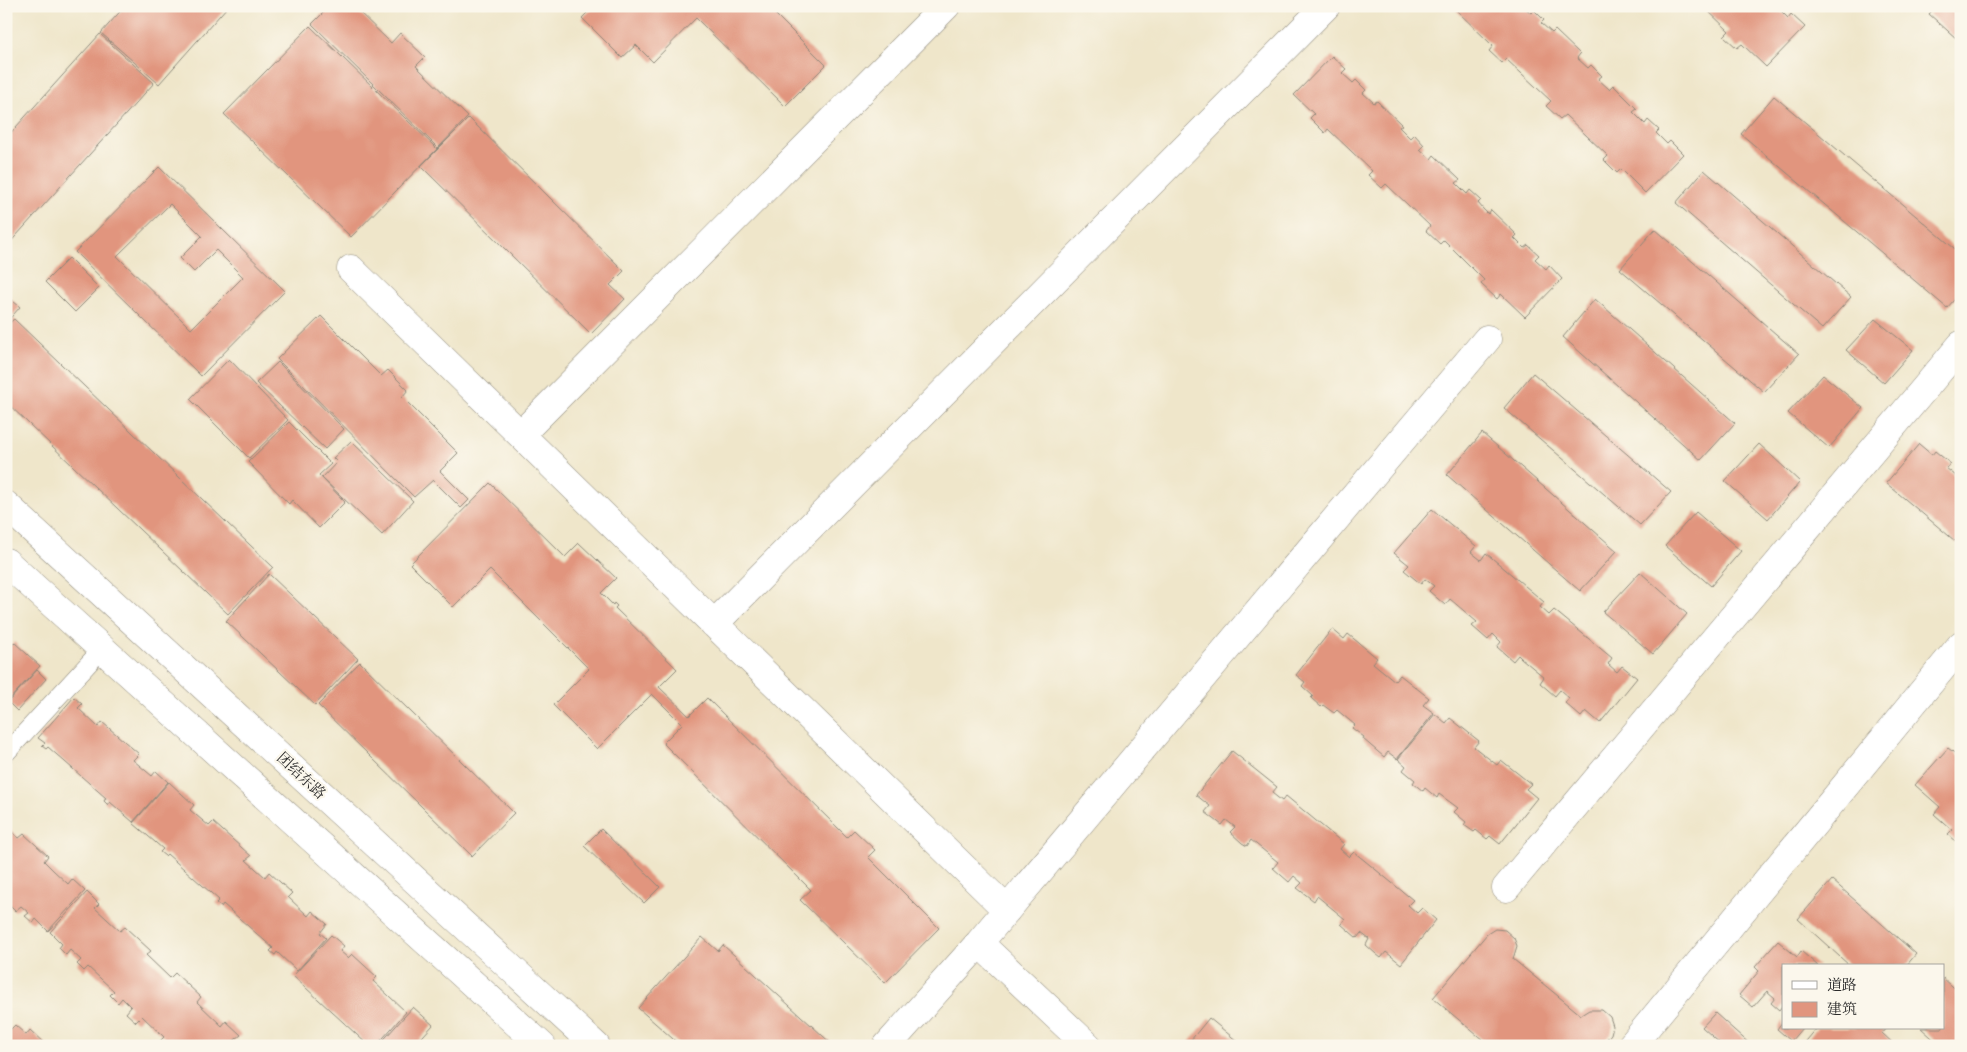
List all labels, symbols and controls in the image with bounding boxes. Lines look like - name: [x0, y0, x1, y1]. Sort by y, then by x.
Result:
- street label: 团结东路: [273, 749, 329, 803]
- legend: [1782, 964, 1944, 1030]
- text: 道路: [1827, 976, 1857, 995]
- text: 建筑: [1827, 1000, 1857, 1019]

